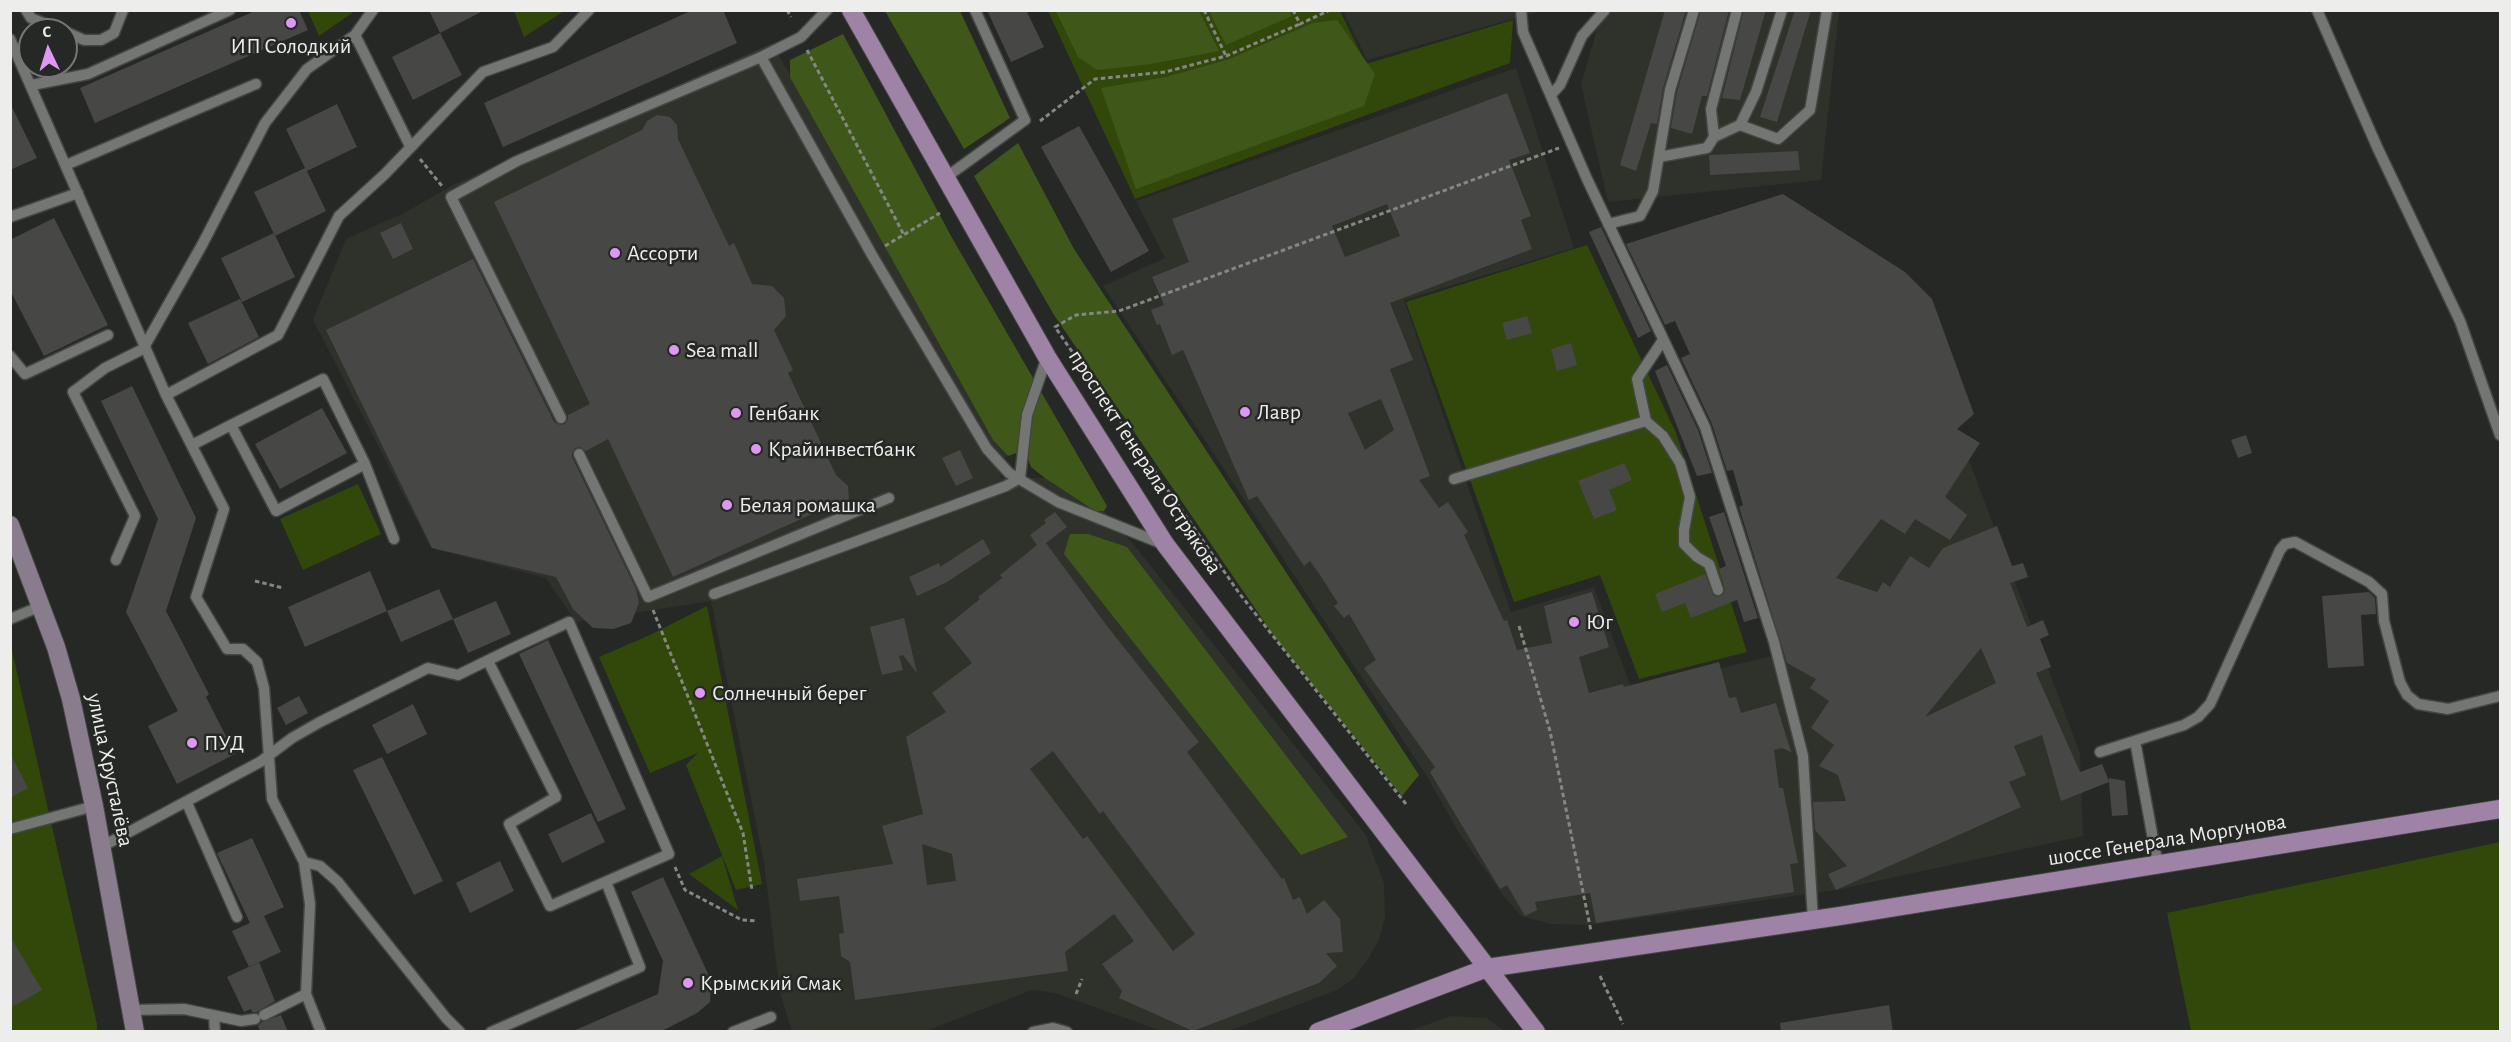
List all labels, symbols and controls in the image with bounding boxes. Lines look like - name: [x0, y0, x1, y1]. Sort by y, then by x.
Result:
- marker: ИП Солодкий: [284, 16, 298, 30]
- north arrow: [18, 18, 78, 78]
- text: С: [42, 24, 52, 40]
- place label: ИП Солодкий: [231, 33, 351, 59]
- place label: Ассорти: [627, 240, 699, 266]
- marker: Ассорти: [608, 246, 622, 260]
- place label: Sea mall: [686, 337, 759, 363]
- marker: Sea mall: [667, 343, 681, 357]
- street label: проспект Генерала Острякова: [1062, 345, 1228, 579]
- place label: Лавр: [1257, 399, 1301, 425]
- place label: Генбанк: [748, 400, 819, 426]
- marker: Лавр: [1238, 405, 1252, 419]
- marker: Генбанк: [729, 406, 743, 420]
- place label: Крайинвестбанк: [768, 436, 916, 462]
- marker: Крайинвестбанк: [749, 442, 763, 456]
- place label: Белая ромашка: [739, 492, 876, 518]
- marker: Белая ромашка: [720, 498, 734, 512]
- place label: Юг: [1586, 609, 1613, 635]
- marker: Юг: [1567, 615, 1581, 629]
- place label: Солнечный берег: [712, 680, 866, 706]
- marker: Солнечный берег: [693, 686, 707, 700]
- street label: улица Хрусталёва: [81, 691, 139, 849]
- place label: ПУД: [204, 730, 244, 756]
- marker: ПУД: [185, 736, 199, 750]
- street label: шоссе Генерала Моргунова: [2046, 808, 2288, 872]
- place label: Крымский Смак: [700, 970, 841, 996]
- marker: Крымский Смак: [681, 976, 695, 990]

